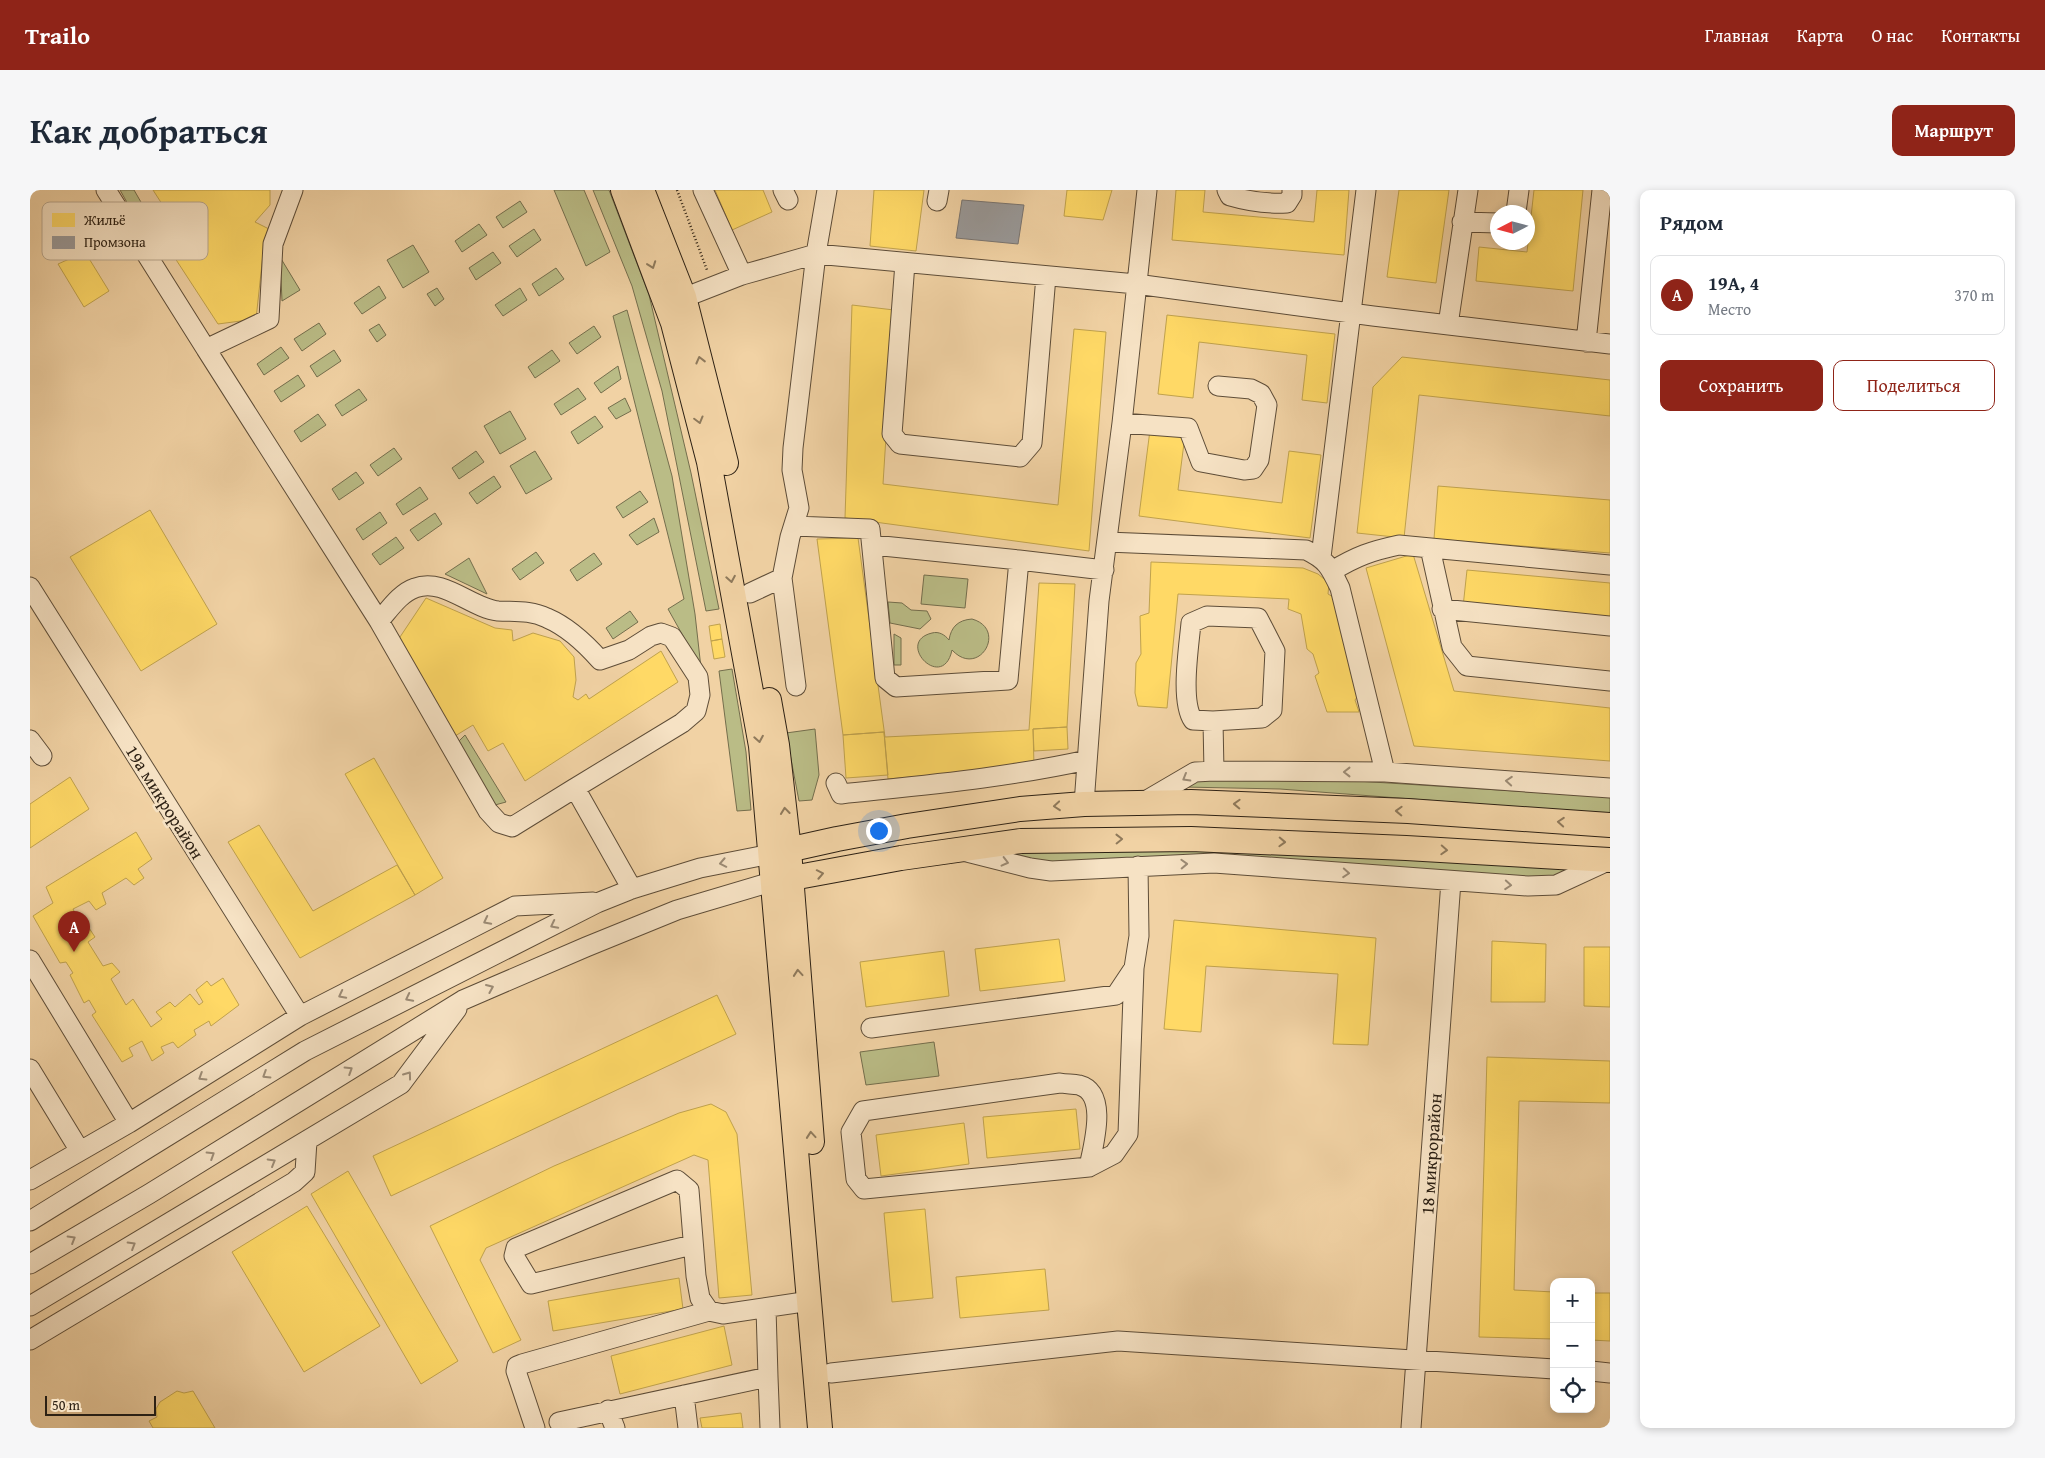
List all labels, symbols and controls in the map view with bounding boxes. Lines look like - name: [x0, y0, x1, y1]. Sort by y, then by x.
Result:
- text: Trailo: [25, 18, 90, 53]
- text: Главная: [1705, 22, 1769, 49]
- text: Карта: [1797, 22, 1843, 49]
- text: О нас: [1871, 22, 1913, 49]
- text: Контакты: [1941, 22, 2020, 49]
- text: Как добраться: [30, 105, 268, 156]
- button: Маршрут: [1892, 105, 2015, 156]
- legend: [42, 202, 208, 260]
- north arrow: [1490, 205, 1535, 250]
- text: Рядом: [1660, 207, 1723, 238]
- text: Жильё: [83, 210, 126, 230]
- text: Промзона: [84, 232, 146, 252]
- one-way arrow: [646, 260, 656, 269]
- text: 19А, 4: [1708, 269, 1759, 297]
- text: A: [1672, 283, 1682, 307]
- text: 370 m: [1954, 283, 1994, 307]
- text: Место: [1708, 297, 1751, 321]
- one-way arrow: [696, 356, 706, 364]
- button: Сохранить: [1660, 360, 1823, 411]
- button: Поделиться: [1833, 360, 1995, 411]
- one-way arrow: [693, 416, 703, 424]
- one-way arrow: [725, 575, 735, 584]
- one-way arrow: [754, 735, 764, 744]
- street label: 19а микрорайон: [119, 740, 211, 864]
- one-way arrow: [1343, 767, 1350, 777]
- one-way arrow: [1182, 772, 1191, 782]
- one-way arrow: [1505, 776, 1513, 787]
- one-way arrow: [1233, 798, 1241, 809]
- one-way arrow: [1053, 800, 1061, 811]
- one-way arrow: [1395, 805, 1403, 816]
- one-way arrow: [780, 807, 791, 815]
- one-way arrow: [1557, 817, 1565, 828]
- your location: [866, 818, 892, 844]
- one-way arrow: [1116, 834, 1124, 845]
- one-way arrow: [1278, 837, 1286, 848]
- one-way arrow: [1440, 844, 1448, 855]
- one-way arrow: [1000, 856, 1009, 867]
- one-way arrow: [718, 858, 727, 868]
- one-way arrow: [1180, 859, 1188, 869]
- one-way arrow: [1342, 867, 1350, 878]
- one-way arrow: [815, 869, 824, 880]
- one-way arrow: [1504, 879, 1512, 890]
- pin: A: [58, 911, 90, 952]
- one-way arrow: [483, 915, 492, 925]
- one-way arrow: [551, 919, 560, 929]
- one-way arrow: [793, 969, 804, 977]
- one-way arrow: [485, 984, 494, 995]
- one-way arrow: [338, 988, 347, 999]
- one-way arrow: [405, 992, 414, 1002]
- one-way arrow: [344, 1066, 353, 1076]
- one-way arrow: [263, 1068, 272, 1078]
- one-way arrow: [199, 1071, 208, 1080]
- one-way arrow: [402, 1071, 411, 1081]
- street label: 18 микрорайон: [1413, 1092, 1449, 1216]
- one-way arrow: [806, 1131, 817, 1139]
- one-way arrow: [206, 1152, 215, 1162]
- one-way arrow: [266, 1159, 275, 1169]
- one-way arrow: [66, 1236, 75, 1246]
- one-way arrow: [126, 1241, 135, 1251]
- map controls: [1550, 1278, 1595, 1413]
- button: +: [1550, 1278, 1595, 1323]
- button: −: [1550, 1323, 1595, 1368]
- button: locate: [1550, 1368, 1595, 1413]
- scale bar: [45, 1393, 156, 1416]
- text: 50 m: [52, 1395, 80, 1415]

